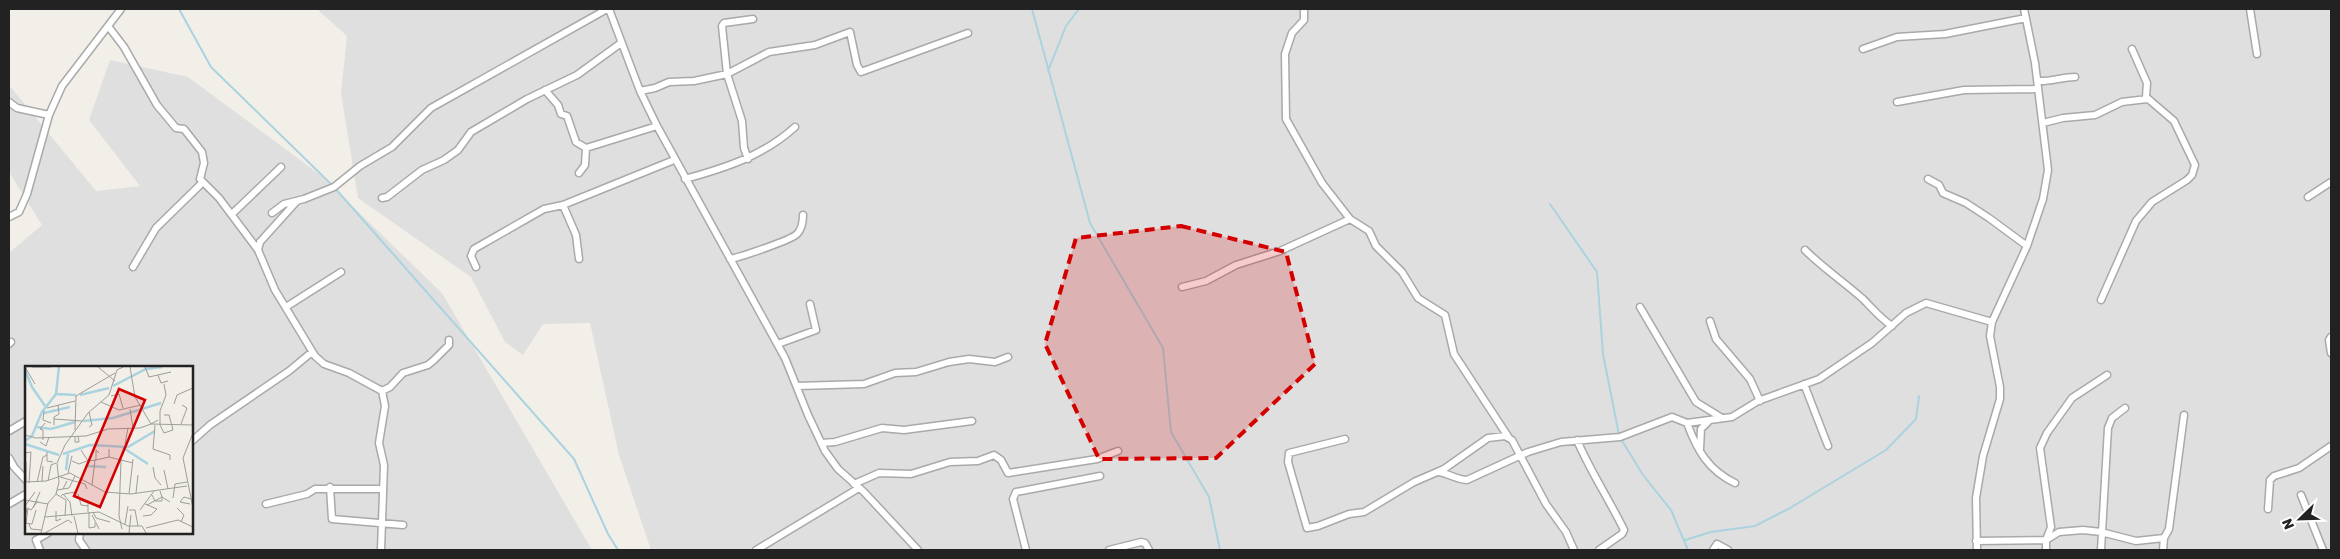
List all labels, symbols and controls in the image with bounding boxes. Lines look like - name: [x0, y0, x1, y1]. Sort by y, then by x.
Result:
- inset map: [25, 366, 192, 534]
- north arrow: [2275, 494, 2325, 544]
- text: N: [2279, 516, 2298, 532]

